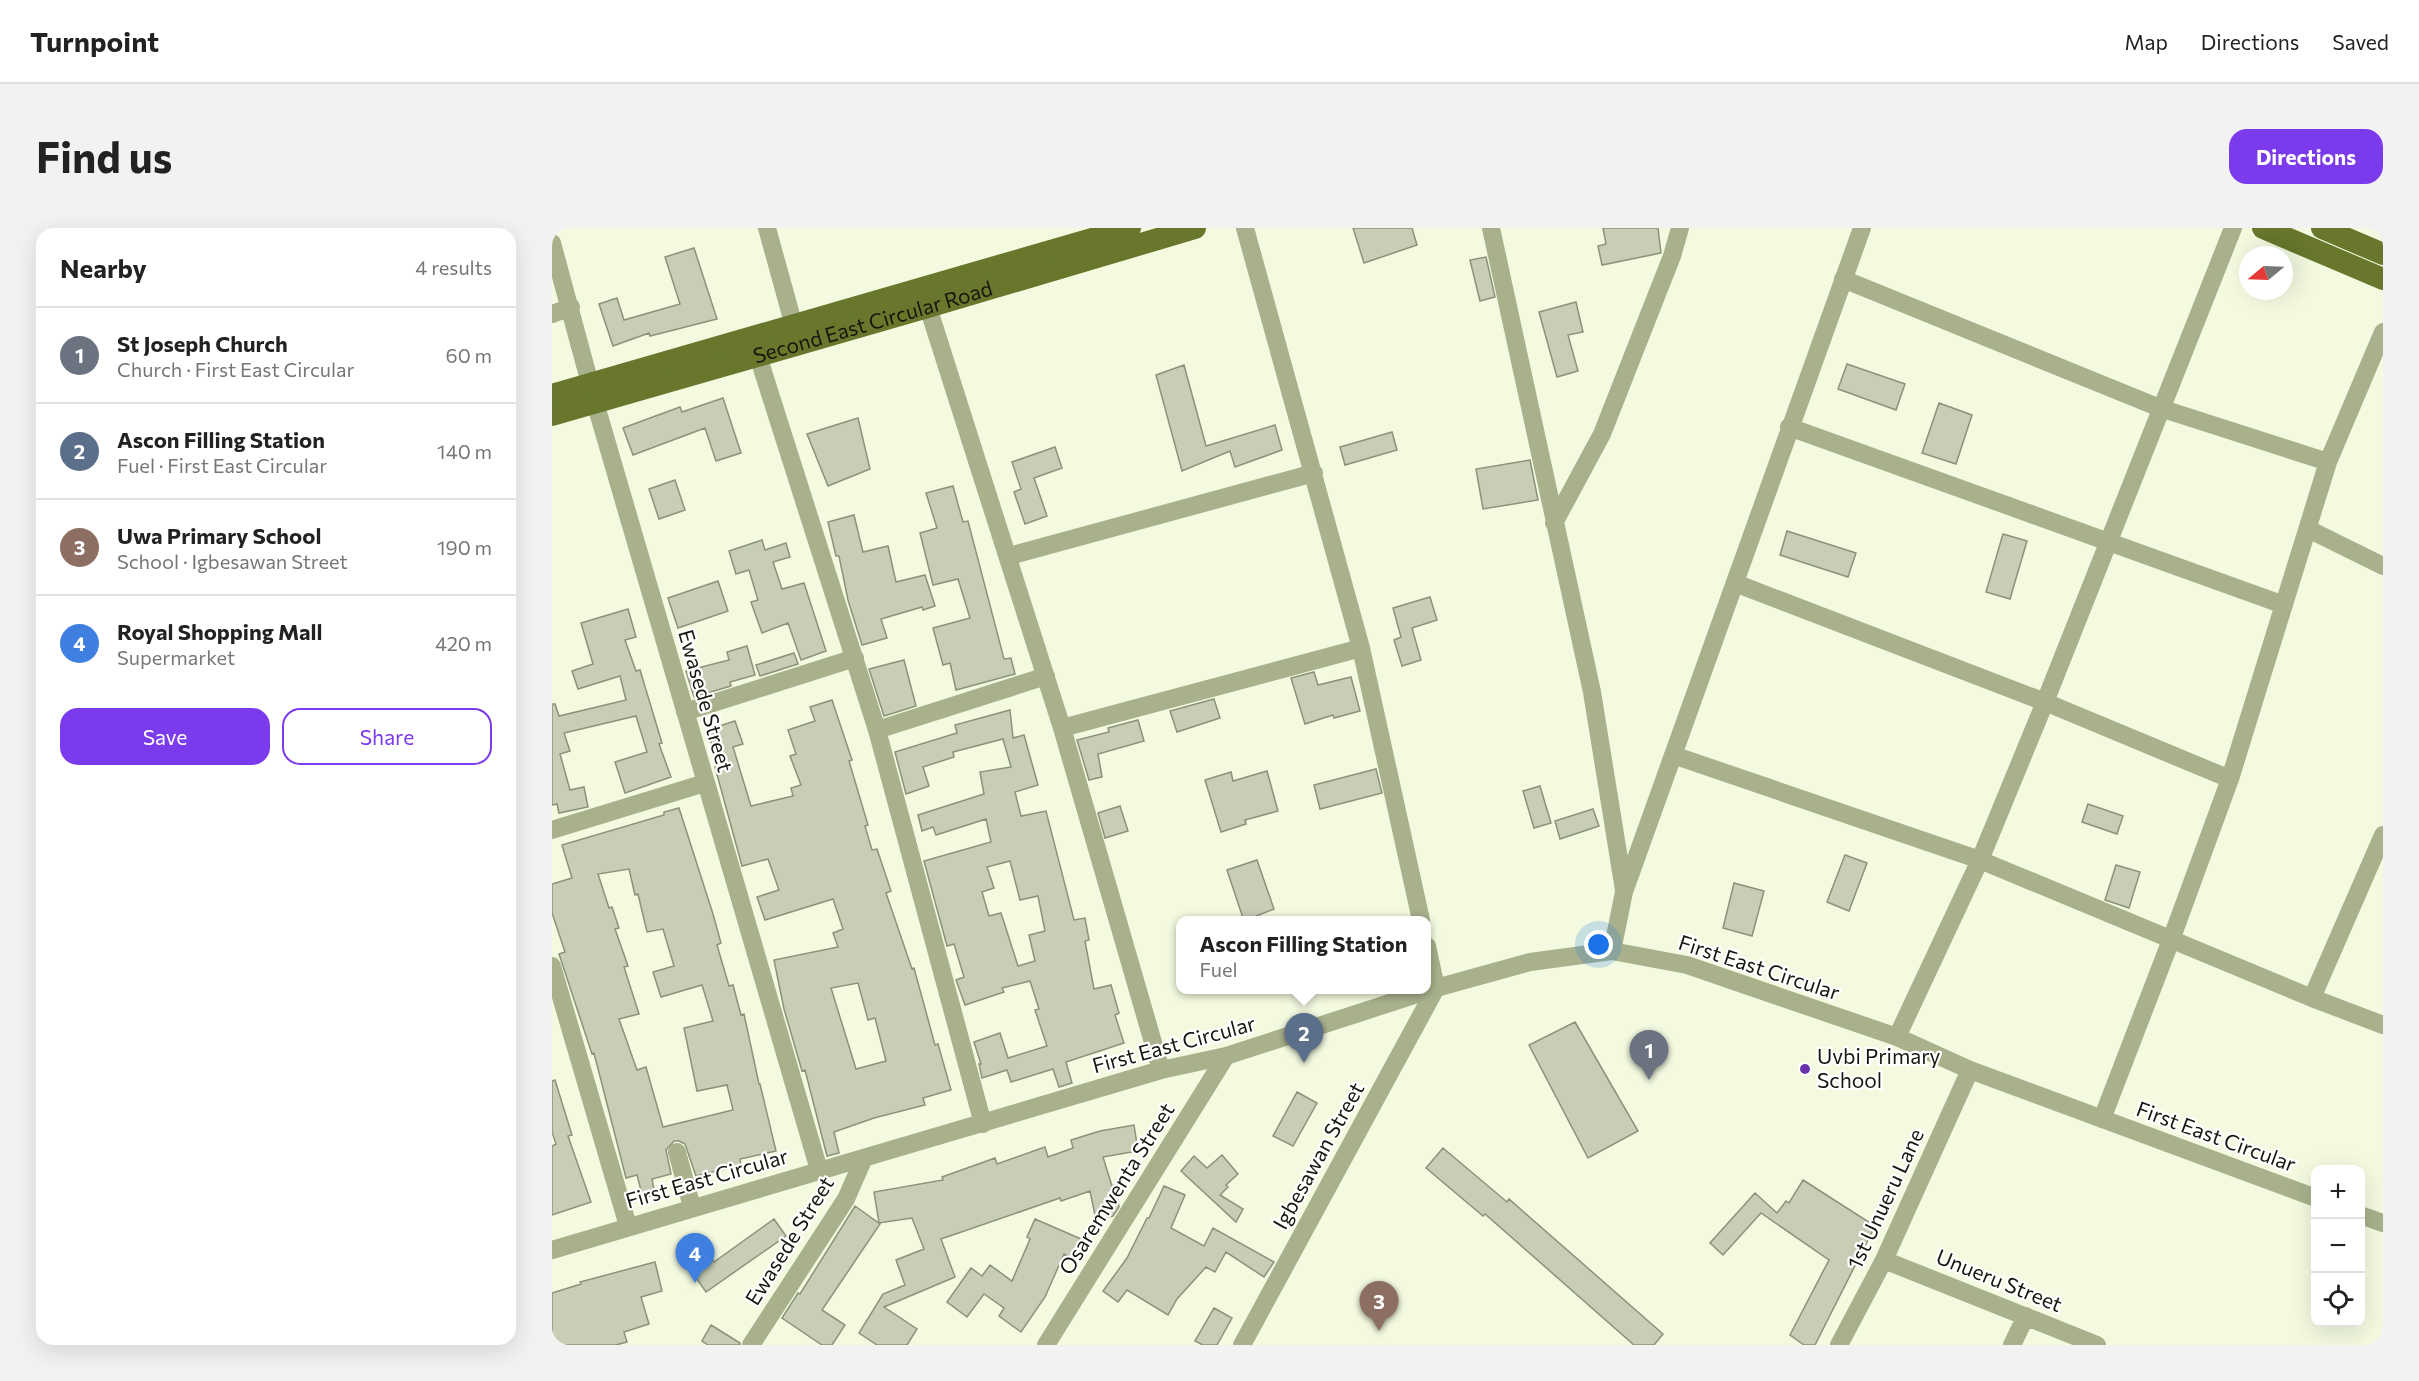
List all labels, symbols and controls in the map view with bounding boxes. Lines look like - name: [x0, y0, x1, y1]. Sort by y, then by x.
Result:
- text: Turnpoint: [30, 24, 159, 58]
- text: Map: [2125, 29, 2168, 54]
- text: Directions: [2201, 29, 2299, 54]
- text: Saved: [2332, 29, 2389, 54]
- button: Directions: [2229, 129, 2383, 184]
- text: Find us: [36, 130, 172, 182]
- north arrow: [2239, 246, 2293, 300]
- text: Nearby: [60, 252, 147, 283]
- text: 4 results: [415, 255, 492, 279]
- street label: Second East Circular Road: [750, 275, 995, 368]
- text: St Joseph Church: [117, 330, 288, 357]
- text: 1: [75, 343, 84, 367]
- text: 60 m: [446, 343, 492, 367]
- text: Church · First East Circular: [117, 357, 355, 381]
- text: Ascon Filling Station: [117, 426, 325, 453]
- text: 2: [74, 439, 85, 463]
- text: 140 m: [437, 439, 492, 463]
- text: Fuel · First East Circular: [117, 453, 327, 477]
- text: Uwa Primary School: [117, 522, 321, 549]
- text: 3: [74, 535, 85, 559]
- text: 190 m: [437, 535, 492, 559]
- text: School · Igbesawan Street: [117, 549, 348, 573]
- text: Royal Shopping Mall: [117, 618, 323, 645]
- street label: Ewasede Street: [674, 627, 739, 775]
- text: 4: [73, 631, 86, 655]
- text: 420 m: [435, 631, 492, 655]
- text: Supermarket: [117, 645, 235, 669]
- button: Save: [60, 708, 270, 765]
- button: Share: [282, 708, 492, 765]
- popup: [1176, 916, 1431, 994]
- street label: First East Circular: [1676, 929, 1843, 1004]
- text: Ascon Filling Station: [1200, 930, 1407, 957]
- your location: [1584, 930, 1613, 959]
- text: Fuel: [1200, 957, 1238, 981]
- street label: First East Circular: [1089, 1010, 1258, 1077]
- pin: 2: [1284, 1014, 1323, 1063]
- pin: 1: [1630, 1030, 1668, 1080]
- place label: Uvbi Primary School: [1817, 1043, 1941, 1092]
- marker: Uvbi Primary School: [1798, 1062, 1812, 1076]
- street label: Igbesawan Street: [1267, 1077, 1368, 1233]
- street label: First East Circular: [2133, 1095, 2300, 1176]
- street label: Osaremwenta Street: [1053, 1098, 1179, 1279]
- street label: 1st Unueru Lane: [1841, 1124, 1928, 1272]
- street label: First East Circular: [622, 1142, 791, 1213]
- map controls: [2311, 1165, 2365, 1327]
- button: +: [2311, 1165, 2365, 1219]
- street label: Ewasede Street: [739, 1171, 838, 1309]
- button: −: [2311, 1219, 2365, 1273]
- pin: 4: [676, 1234, 714, 1283]
- street label: Unueru Street: [1933, 1243, 2066, 1316]
- button: locate: [2311, 1273, 2365, 1327]
- pin: 3: [1360, 1282, 1398, 1331]

